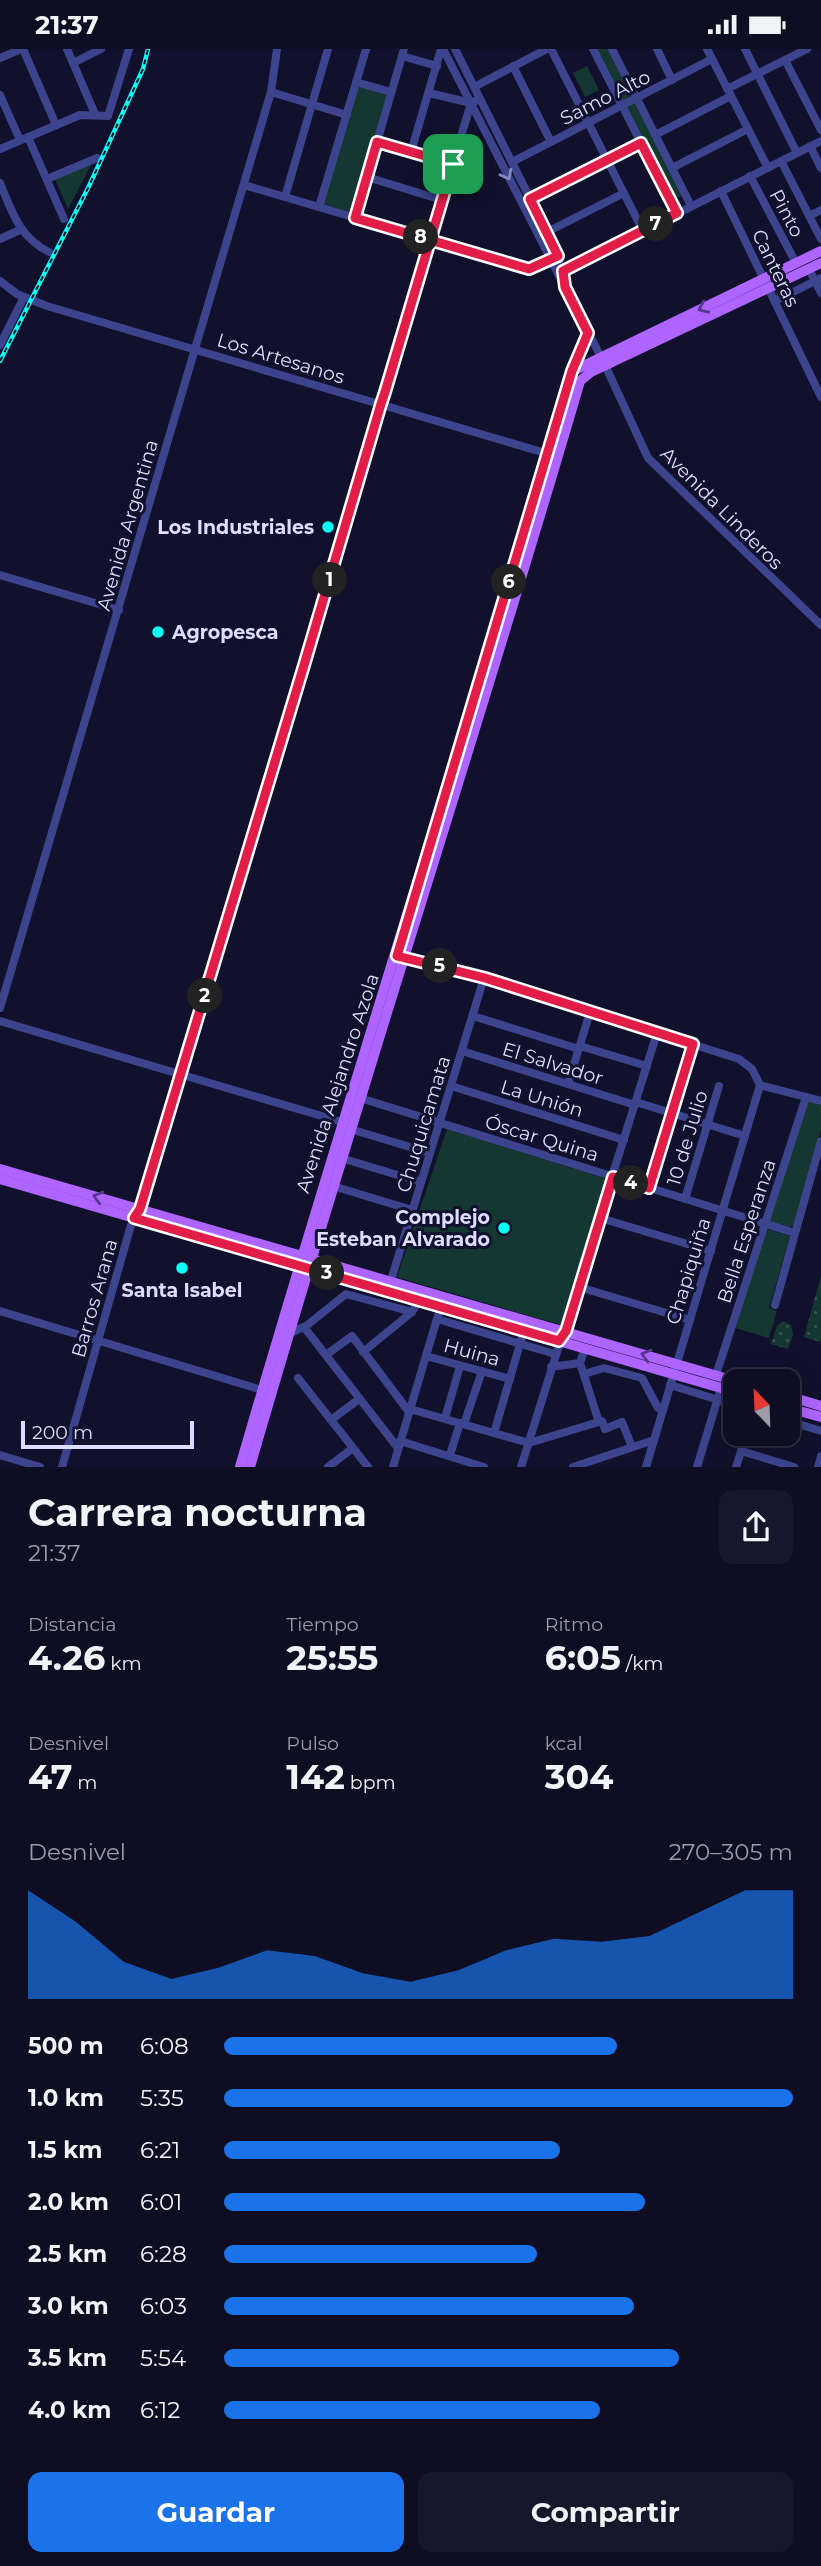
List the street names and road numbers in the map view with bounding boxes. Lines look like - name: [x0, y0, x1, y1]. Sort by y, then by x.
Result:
- street label: Samo Alto: [556, 65, 654, 130]
- street label: Pinto: [764, 185, 809, 241]
- street label: Canteras: [747, 226, 804, 311]
- street label: Los Artesanos: [214, 328, 347, 389]
- street label: Avenida Argentina: [92, 437, 163, 613]
- street label: Avenida Linderos: [656, 442, 788, 574]
- street label: Avenida Alejandro Azola: [291, 970, 384, 1196]
- street label: El Salvador: [500, 1037, 606, 1090]
- street label: Chuquicamata: [392, 1053, 455, 1195]
- street label: La Unión: [498, 1075, 586, 1122]
- street label: 10 de Julio: [662, 1088, 713, 1188]
- street label: Óscar Quina: [482, 1110, 601, 1167]
- street label: Bella Esperanza: [712, 1156, 781, 1306]
- street label: Chapiquiña: [661, 1215, 716, 1327]
- street label: Barros Arana: [67, 1236, 122, 1360]
- street label: Huina: [441, 1334, 503, 1371]

